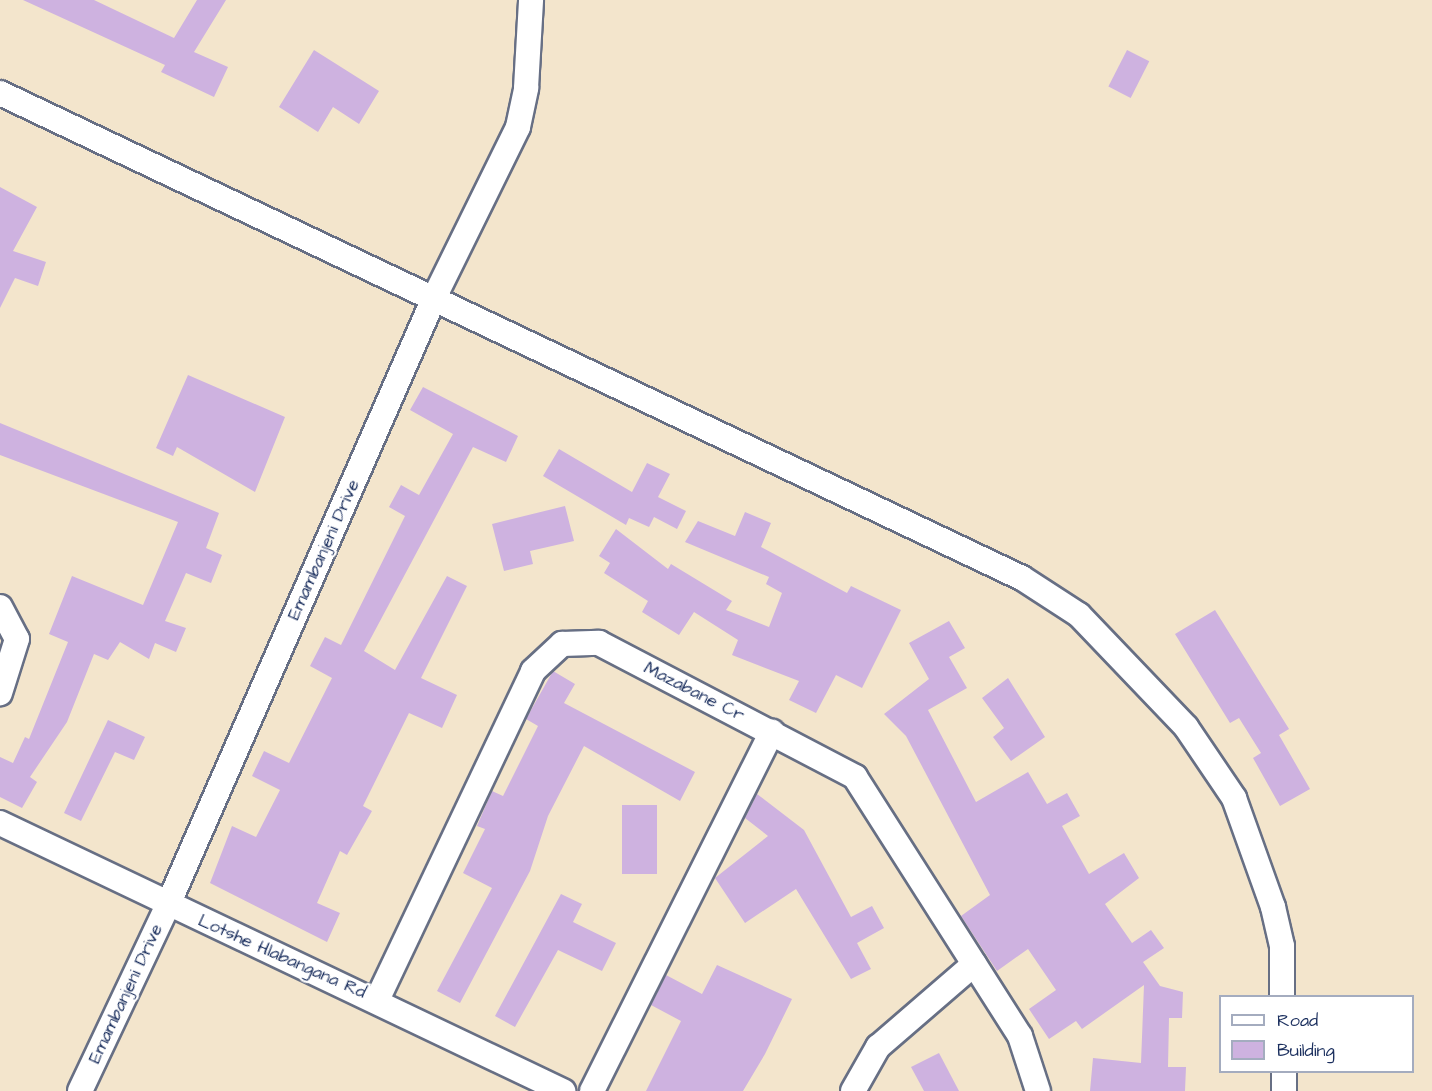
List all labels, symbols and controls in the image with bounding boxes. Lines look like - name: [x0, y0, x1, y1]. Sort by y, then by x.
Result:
- street label: Emambanjeni Drive: [283, 476, 365, 624]
- street label: Mazabane Cr: [640, 657, 748, 727]
- street label: Lotshe Hlabangana Rd: [195, 910, 369, 1004]
- street label: Emambanjeni Drive: [84, 921, 168, 1067]
- legend: [1219, 995, 1414, 1073]
- text: Road: [1277, 1008, 1318, 1033]
- text: Building: [1277, 1038, 1335, 1063]

